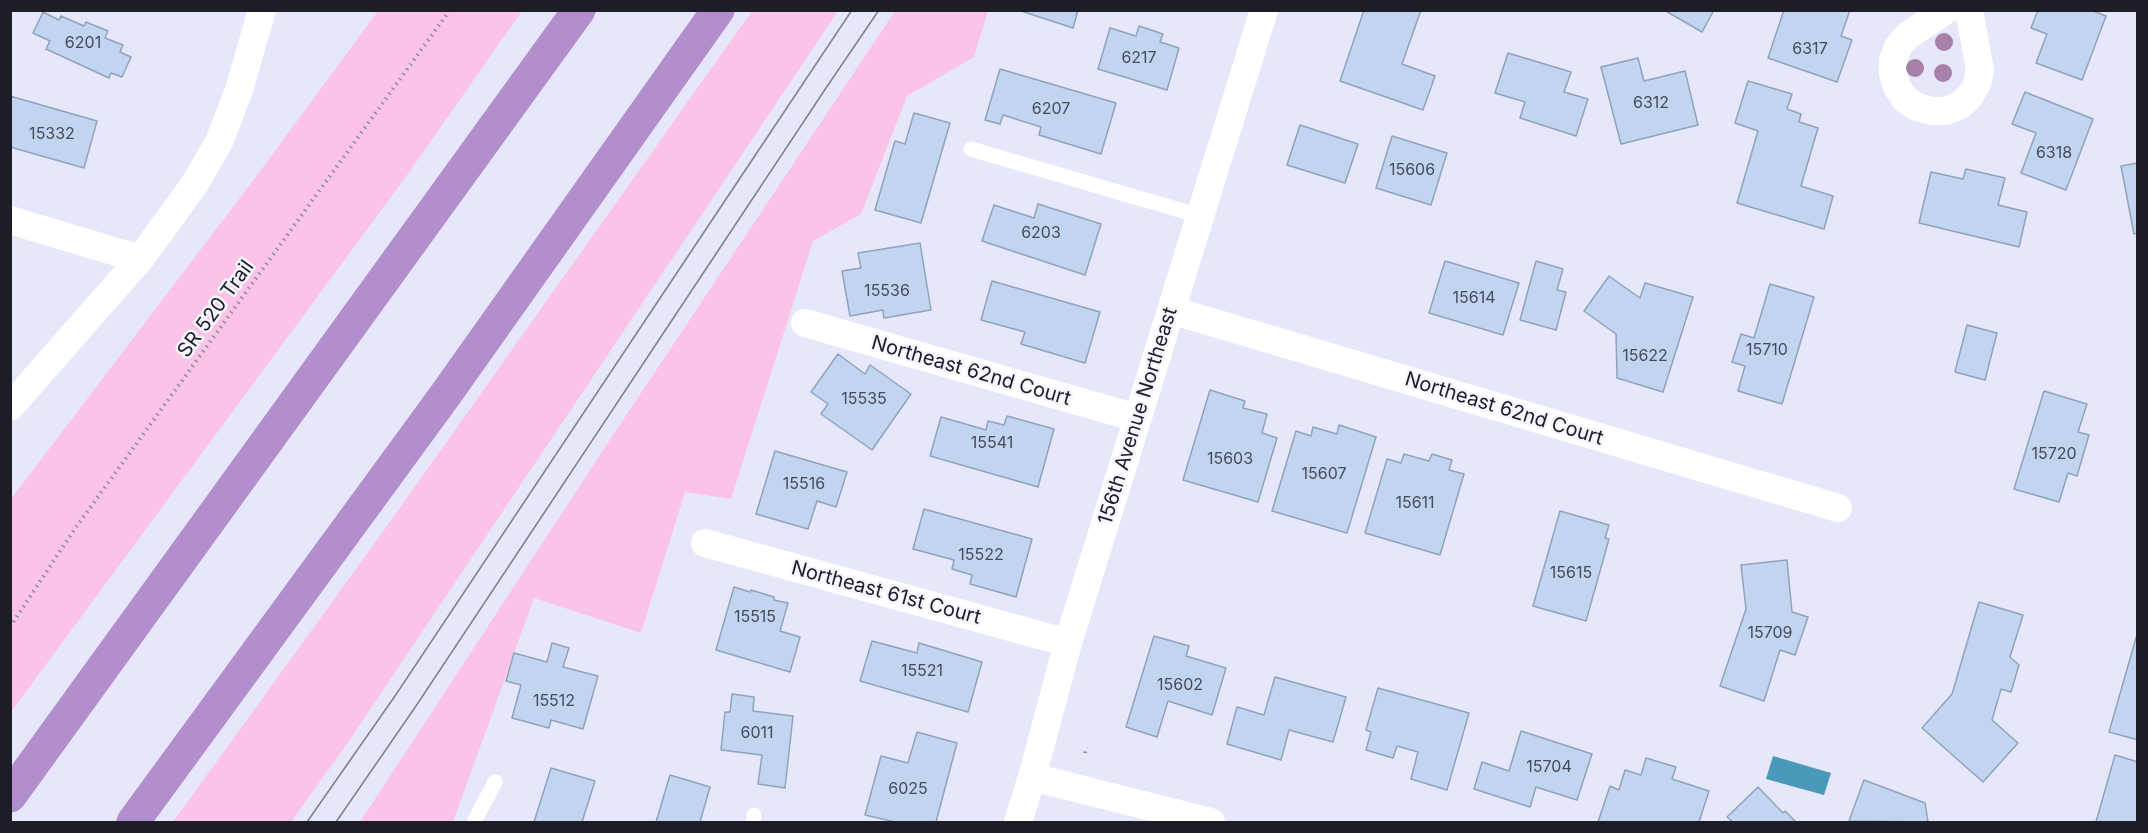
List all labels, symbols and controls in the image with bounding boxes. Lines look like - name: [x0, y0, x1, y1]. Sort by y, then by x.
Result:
- house number: 6201: [65, 33, 101, 53]
- house number: 6317: [1792, 39, 1828, 59]
- house number: 6217: [1121, 48, 1157, 68]
- house number: 6312: [1633, 93, 1669, 113]
- house number: 6207: [1032, 99, 1070, 119]
- house number: 15332: [29, 124, 75, 144]
- house number: 6318: [2036, 143, 2072, 163]
- house number: 15606: [1389, 160, 1435, 180]
- house number: 6203: [1021, 223, 1061, 243]
- street label: SR 520 Trail: [173, 256, 259, 362]
- house number: 15536: [864, 281, 910, 301]
- house number: 15614: [1452, 288, 1496, 308]
- street label: 156th Avenue Northeast: [1093, 304, 1183, 528]
- street label: Northeast 62nd Court: [869, 331, 1073, 411]
- house number: 15710: [1746, 340, 1788, 360]
- house number: 15622: [1622, 346, 1668, 366]
- street label: Northeast 62nd Court: [1402, 367, 1606, 451]
- house number: 15535: [841, 389, 887, 409]
- house number: 15541: [971, 433, 1013, 453]
- house number: 15720: [2031, 444, 2077, 464]
- house number: 15603: [1207, 449, 1253, 469]
- house number: 15607: [1302, 464, 1346, 484]
- house number: 15516: [783, 474, 825, 494]
- house number: 15611: [1395, 493, 1435, 513]
- house number: 15522: [958, 545, 1004, 565]
- street label: Northeast 61st Court: [789, 556, 983, 630]
- house number: 15615: [1550, 563, 1592, 583]
- house number: 15515: [734, 607, 776, 627]
- house number: 15709: [1747, 623, 1793, 643]
- house number: 15521: [901, 661, 943, 681]
- house number: 15602: [1157, 675, 1203, 695]
- house number: 15512: [533, 691, 575, 711]
- house number: 6011: [740, 723, 774, 743]
- house number: 15704: [1526, 757, 1572, 777]
- house number: 6025: [888, 779, 928, 799]

